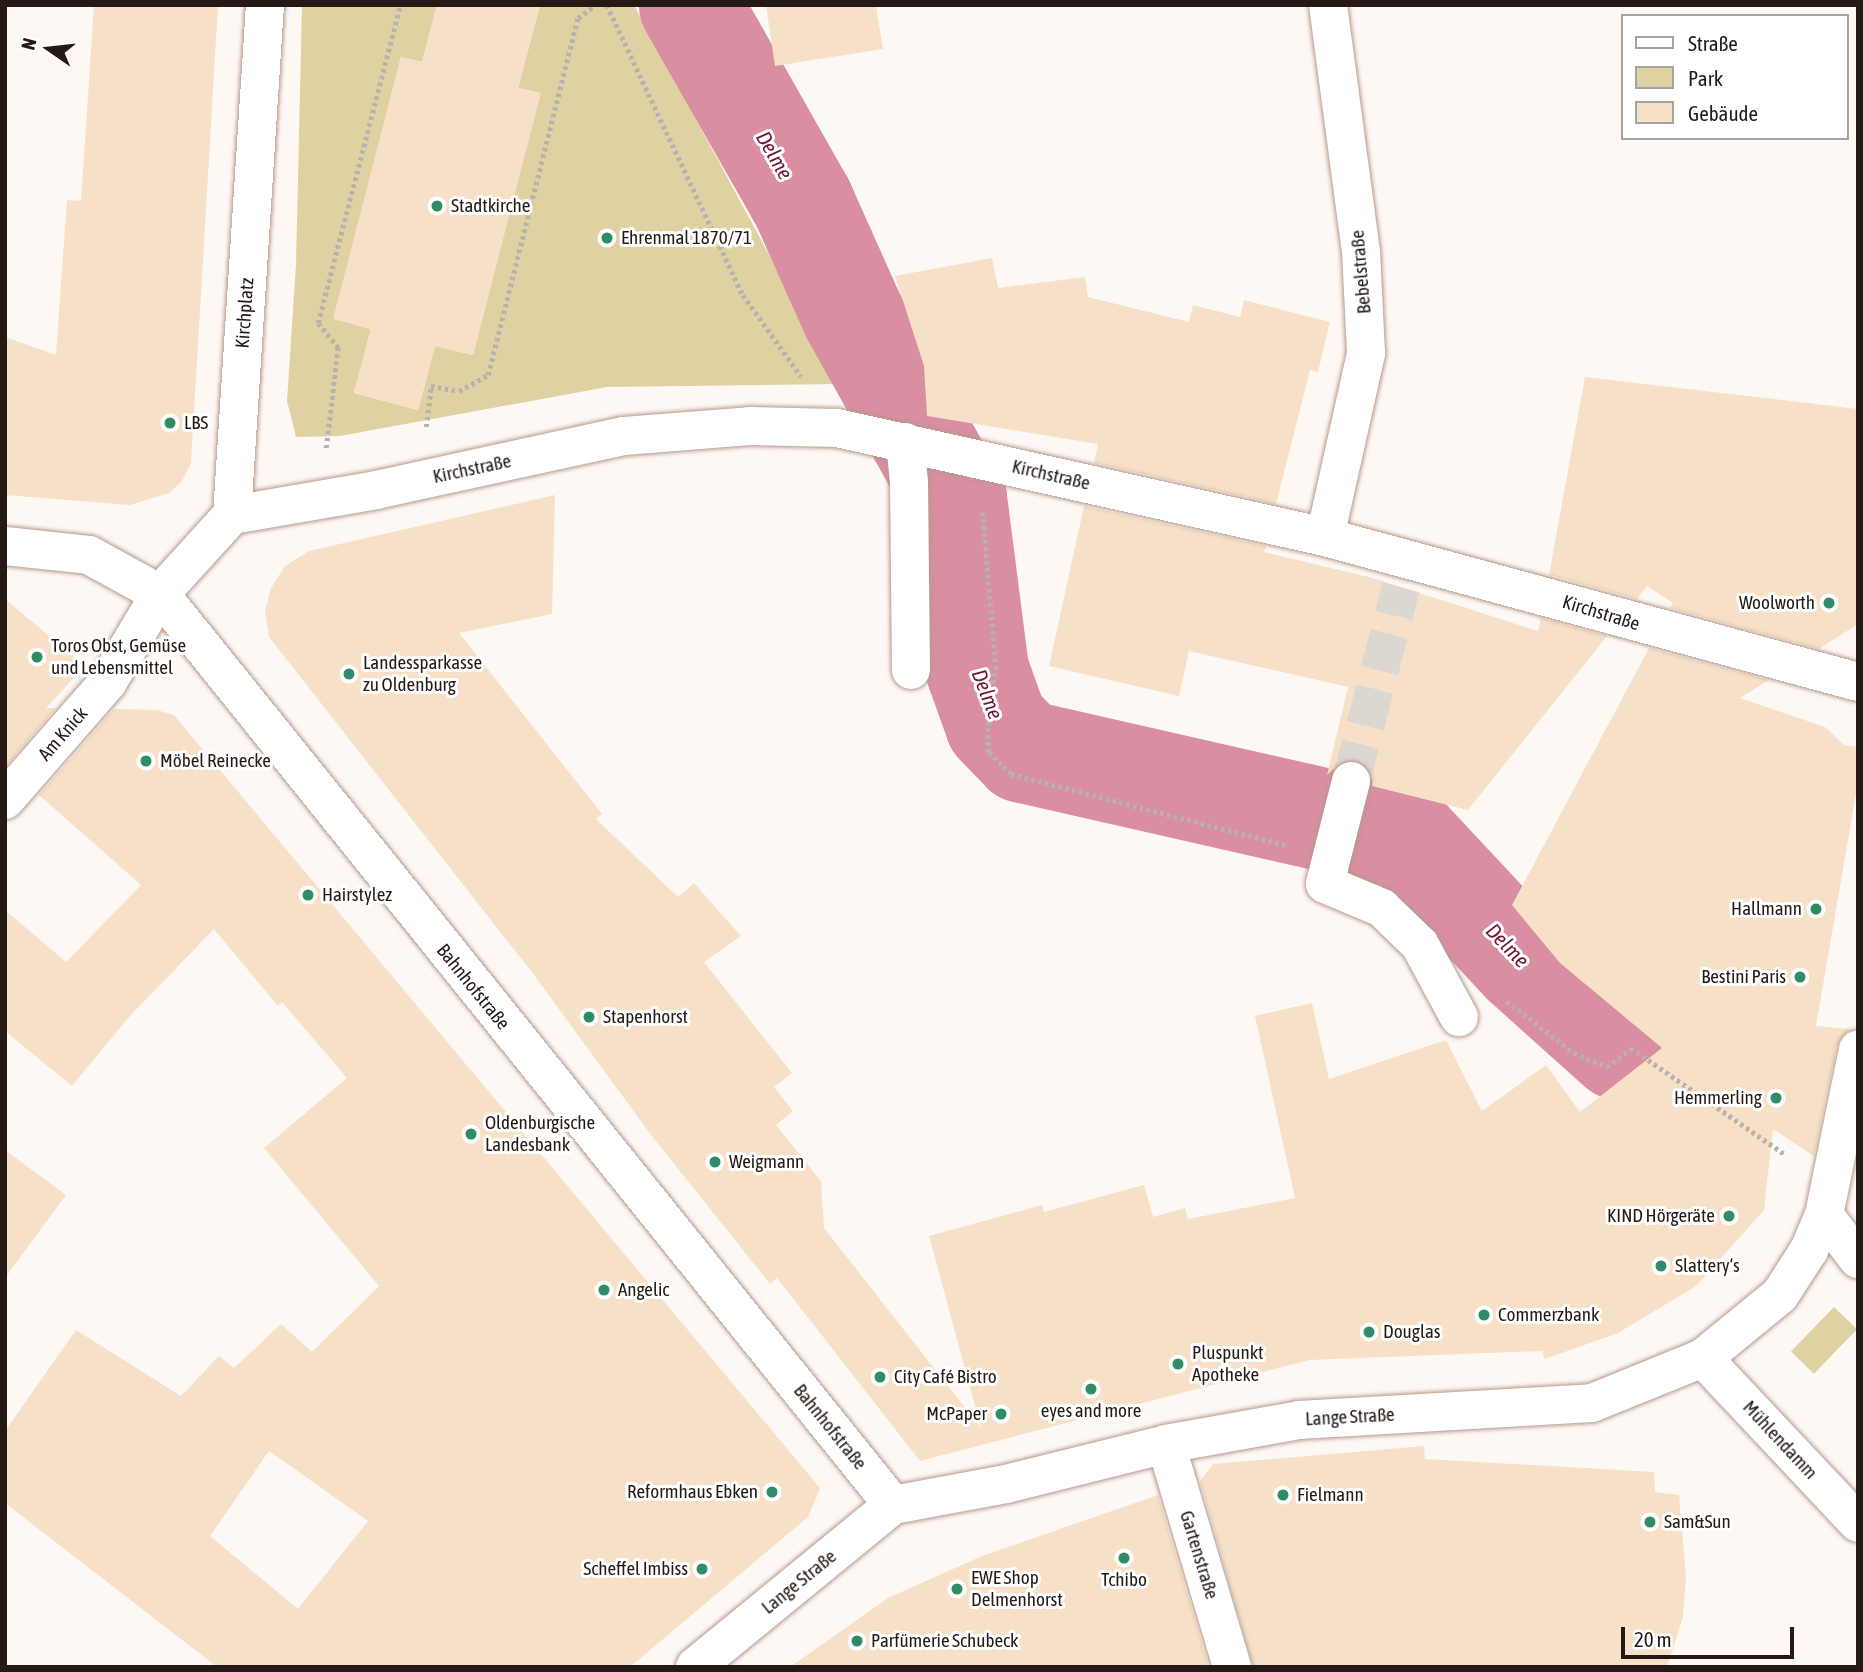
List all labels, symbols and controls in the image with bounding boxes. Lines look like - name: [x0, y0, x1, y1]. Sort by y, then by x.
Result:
- north arrow: [14, 14, 84, 84]
- legend: [1622, 14, 1849, 140]
- text: Straße: [1688, 31, 1738, 55]
- text: N: [17, 36, 41, 52]
- text: Park: [1688, 66, 1723, 90]
- text: Gebäude: [1688, 101, 1758, 125]
- water label: Delme: [751, 126, 799, 184]
- place label: Stadtkirche: [451, 195, 530, 217]
- marker: Stadtkirche: [429, 198, 445, 214]
- place label: Ehrenmal 1870/71: [621, 227, 752, 249]
- street label: Bebelstraße: [1346, 229, 1376, 315]
- marker: Ehrenmal 1870/71: [599, 230, 615, 246]
- street label: Kirchplatz: [231, 277, 259, 349]
- place label: LBS: [184, 412, 208, 434]
- marker: LBS: [162, 415, 178, 431]
- street label: Kirchstraße: [431, 450, 513, 488]
- street label: Kirchstraße: [1010, 455, 1092, 495]
- street label: Kirchstraße: [1560, 591, 1642, 635]
- place label: Woolworth: [1739, 592, 1815, 614]
- marker: Woolworth: [1821, 595, 1837, 611]
- place label: Toros Obst, Gemüse und Lebensmittel: [51, 635, 186, 679]
- marker: Toros Obst, Gemüse und Lebensmittel: [29, 649, 45, 665]
- place label: Landessparkasse zu Oldenburg: [363, 652, 482, 696]
- water label: Delme: [967, 665, 1009, 723]
- marker: Landessparkasse zu Oldenburg: [341, 666, 357, 682]
- street label: Am Knick: [33, 702, 93, 766]
- place label: Möbel Reinecke: [160, 750, 271, 772]
- marker: Möbel Reinecke: [138, 753, 154, 769]
- place label: Hairstylez: [322, 884, 392, 906]
- marker: Hairstylez: [300, 887, 316, 903]
- place label: Hallmann: [1731, 898, 1802, 920]
- marker: Hallmann: [1808, 901, 1824, 917]
- water label: Delme: [1481, 918, 1535, 972]
- street label: Bahnhofstraße: [432, 940, 514, 1034]
- place label: Bestini Paris: [1701, 966, 1786, 988]
- marker: Bestini Paris: [1792, 969, 1808, 985]
- place label: Stapenhorst: [603, 1006, 688, 1028]
- marker: Stapenhorst: [581, 1009, 597, 1025]
- place label: Hemmerling: [1674, 1087, 1762, 1109]
- marker: Hemmerling: [1768, 1090, 1784, 1106]
- place label: Oldenburgische Landesbank: [485, 1112, 595, 1156]
- marker: Oldenburgische Landesbank: [463, 1126, 479, 1142]
- place label: Weigmann: [729, 1151, 804, 1173]
- marker: Weigmann: [707, 1154, 723, 1170]
- place label: KIND Hörgeräte: [1607, 1205, 1715, 1227]
- marker: KIND Hörgeräte: [1721, 1208, 1737, 1224]
- place label: Slattery‘s: [1675, 1255, 1740, 1277]
- marker: Slattery‘s: [1653, 1258, 1669, 1274]
- place label: Angelic: [618, 1279, 669, 1301]
- marker: Angelic: [596, 1282, 612, 1298]
- place label: Commerzbank: [1498, 1304, 1599, 1326]
- marker: Commerzbank: [1476, 1307, 1492, 1323]
- place label: Douglas: [1383, 1321, 1440, 1343]
- marker: Douglas: [1361, 1324, 1377, 1340]
- place label: Pluspunkt Apotheke: [1192, 1342, 1263, 1386]
- marker: Pluspunkt Apotheke: [1170, 1356, 1186, 1372]
- place label: City Café Bistro: [894, 1366, 997, 1388]
- marker: City Café Bistro: [872, 1369, 888, 1385]
- street label: Bahnhofstraße: [789, 1380, 871, 1474]
- marker: eyes and more: [1083, 1381, 1099, 1397]
- street label: Mühlendamm: [1738, 1396, 1822, 1484]
- place label: eyes and more: [1041, 1400, 1141, 1422]
- place label: McPaper: [926, 1403, 987, 1425]
- street label: Lange Straße: [1305, 1403, 1395, 1431]
- marker: McPaper: [993, 1406, 1009, 1422]
- place label: Reformhaus Ebken: [627, 1481, 758, 1503]
- marker: Reformhaus Ebken: [764, 1484, 780, 1500]
- place label: Fielmann: [1297, 1484, 1364, 1506]
- marker: Fielmann: [1275, 1487, 1291, 1503]
- street label: Gartenstraße: [1175, 1508, 1223, 1602]
- place label: Sam&Sun: [1664, 1511, 1731, 1533]
- marker: Sam&Sun: [1642, 1514, 1658, 1530]
- street label: Lange Straße: [757, 1545, 841, 1619]
- marker: Tchibo: [1116, 1550, 1132, 1566]
- place label: Scheffel Imbiss: [583, 1558, 688, 1580]
- marker: Scheffel Imbiss: [694, 1561, 710, 1577]
- place label: EWE Shop Delmenhorst: [971, 1567, 1063, 1611]
- place label: Tchibo: [1101, 1569, 1147, 1591]
- marker: EWE Shop Delmenhorst: [949, 1581, 965, 1597]
- scale bar: [1625, 1612, 1798, 1656]
- text: 20 m: [1634, 1627, 1672, 1651]
- place label: Parfümerie Schubeck: [871, 1630, 1018, 1652]
- marker: Parfümerie Schubeck: [849, 1633, 865, 1649]

